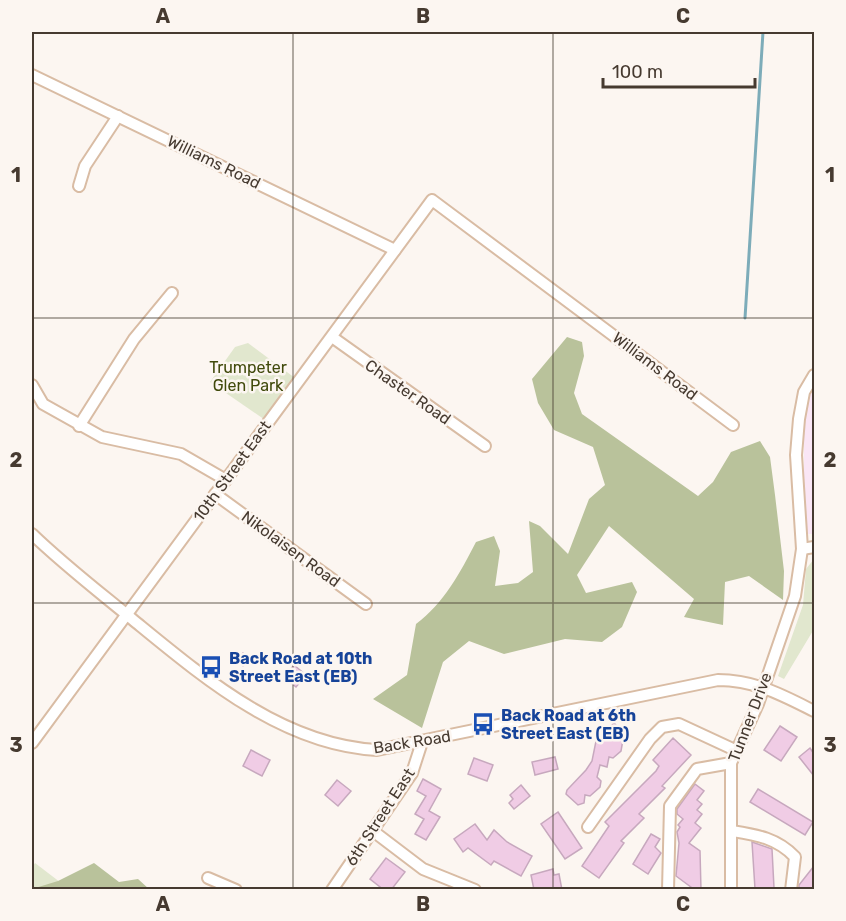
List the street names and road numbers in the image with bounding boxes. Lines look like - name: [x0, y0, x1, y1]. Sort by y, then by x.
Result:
- street label: Williams Road: [164, 131, 264, 193]
- street label: Williams Road: [609, 328, 701, 404]
- street label: Chaster Road: [362, 355, 454, 429]
- street label: 10th Street East: [189, 417, 275, 525]
- street label: Nikolaisen Road: [238, 507, 344, 591]
- street label: Tunner Drive: [724, 670, 776, 764]
- street label: Back Road: [372, 726, 452, 758]
- street label: 6th Street East: [341, 765, 419, 869]

